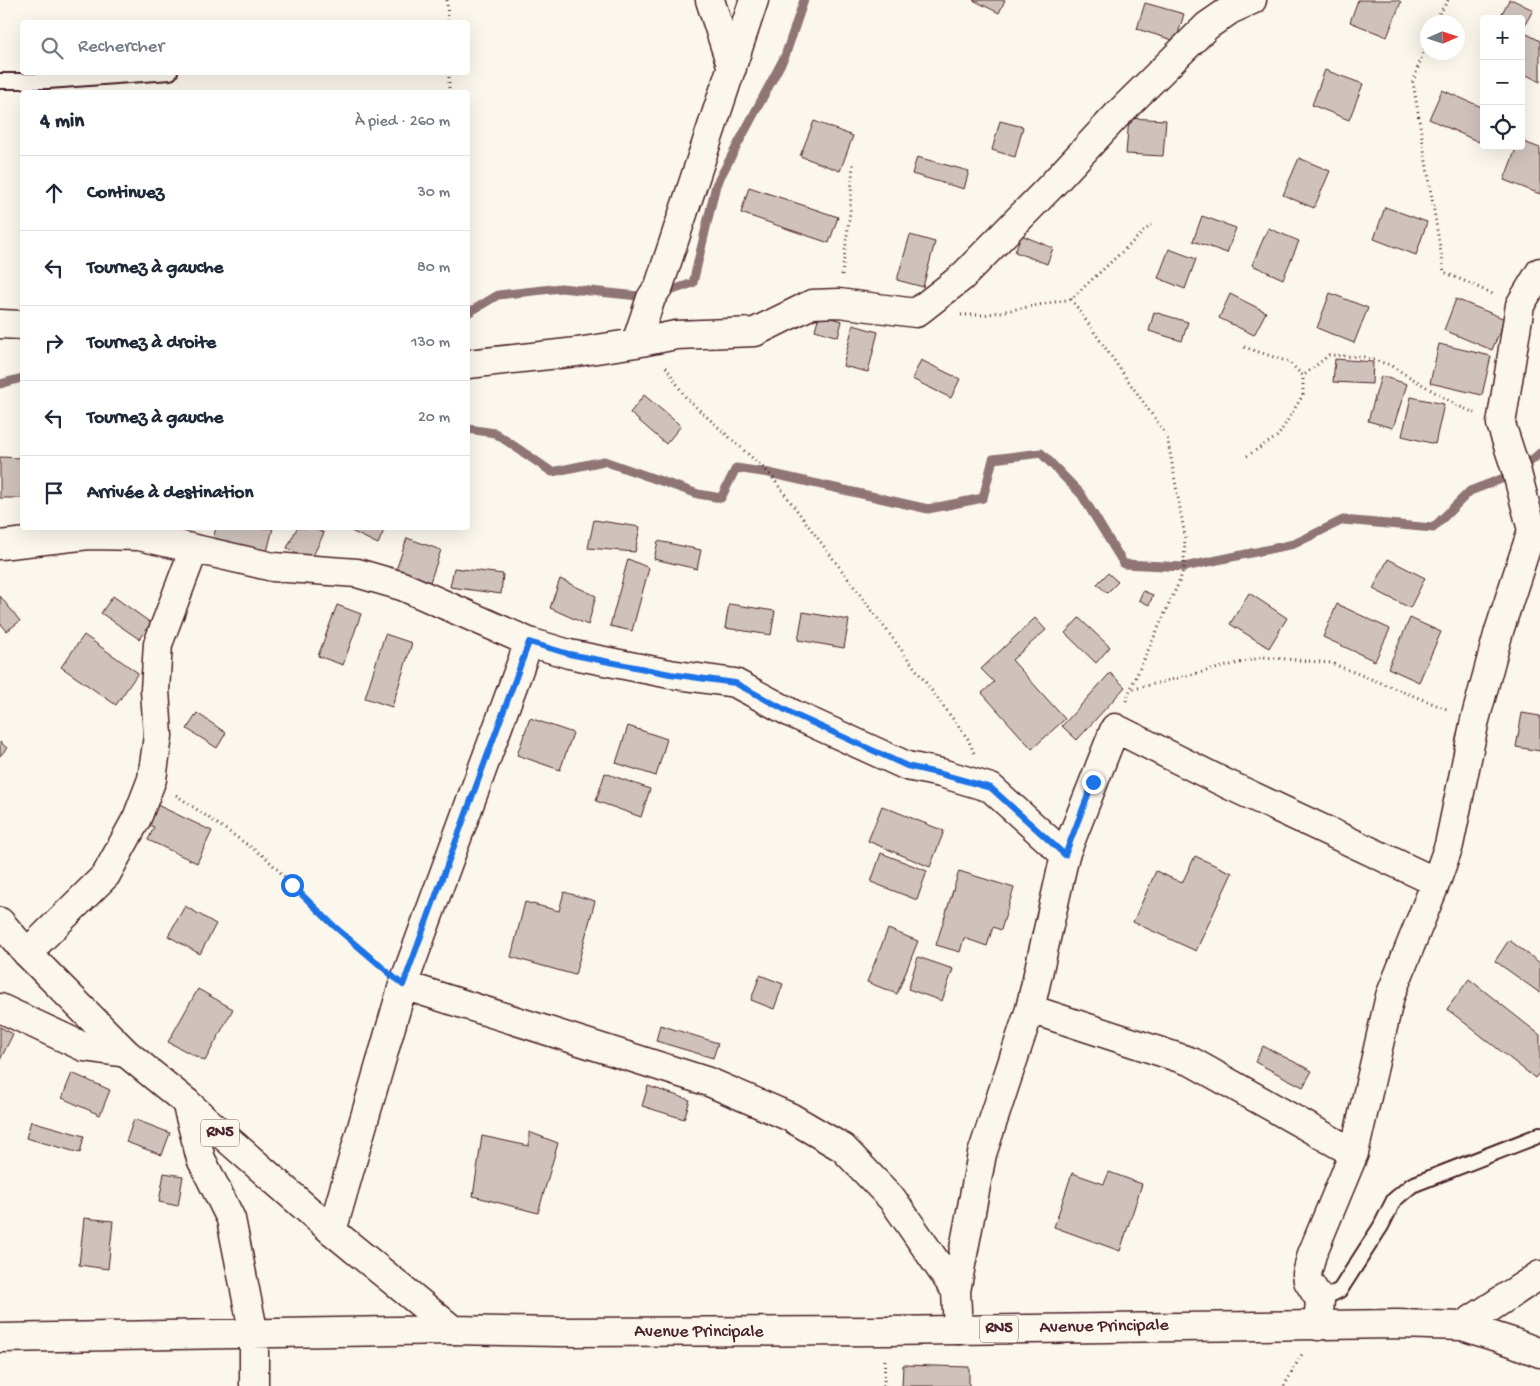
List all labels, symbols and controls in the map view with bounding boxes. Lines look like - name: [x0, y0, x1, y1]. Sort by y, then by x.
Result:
- north arrow: [1420, 15, 1465, 60]
- map controls: [1480, 15, 1525, 150]
- button: +: [1480, 15, 1525, 60]
- search box: [20, 20, 470, 75]
- icon: search: [38, 34, 66, 62]
- text: Rechercher: [78, 36, 164, 59]
- button: −: [1480, 60, 1525, 105]
- button: locate: [1480, 105, 1525, 150]
- text: 4 min: [40, 110, 84, 135]
- text: À pied · 260 m: [355, 113, 450, 132]
- icon: ahead: [40, 179, 68, 207]
- text: Continuez: [87, 182, 164, 205]
- text: 30 m: [417, 184, 450, 203]
- icon: left: [40, 254, 68, 282]
- text: Tournez à gauche: [87, 257, 223, 280]
- text: 80 m: [417, 259, 450, 278]
- icon: right: [40, 329, 68, 357]
- text: Tournez à droite: [87, 332, 216, 355]
- text: 130 m: [411, 334, 450, 353]
- icon: left: [40, 404, 68, 432]
- text: Tournez à gauche: [87, 407, 223, 430]
- text: 20 m: [418, 409, 450, 428]
- icon: arrive: [40, 479, 68, 507]
- text: Arrivée à destination: [87, 482, 253, 505]
- route end: [1082, 771, 1105, 794]
- route start: [281, 874, 304, 897]
- road number: RN5: [201, 1120, 239, 1146]
- street label: Avenue Principale: [1039, 1315, 1170, 1339]
- road number: RN5: [980, 1316, 1018, 1342]
- street label: Avenue Principale: [634, 1322, 764, 1343]

